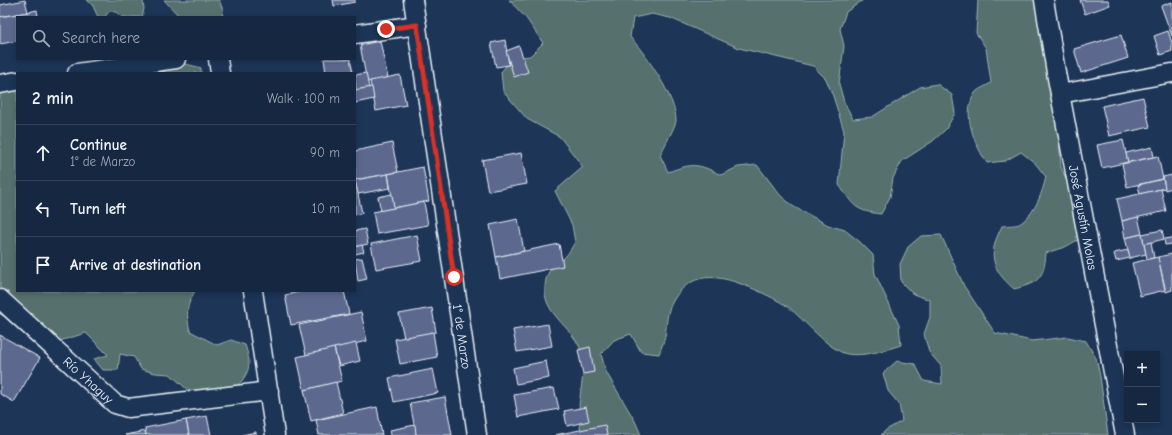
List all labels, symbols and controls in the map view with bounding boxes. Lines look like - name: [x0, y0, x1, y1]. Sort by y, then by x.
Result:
- search box: [16, 16, 356, 60]
- route end: [377, 20, 395, 38]
- icon: search: [30, 27, 52, 49]
- text: Search here: [62, 29, 140, 47]
- text: 2 min: [32, 89, 73, 108]
- text: Walk · 100 m: [267, 91, 340, 106]
- text: Continue: [70, 136, 127, 154]
- icon: ahead: [32, 142, 54, 164]
- text: 90 m: [310, 145, 340, 160]
- text: 1° de Marzo: [70, 154, 135, 169]
- street label: José Agustín Molas: [1066, 164, 1100, 271]
- icon: left: [32, 198, 54, 220]
- text: Turn left: [70, 200, 126, 218]
- text: 10 m: [312, 201, 340, 216]
- icon: arrive: [32, 254, 54, 276]
- text: Arrive at destination: [70, 256, 201, 274]
- route start: [445, 268, 463, 286]
- street label: 1° de Marzo: [450, 303, 474, 370]
- map controls: [1124, 351, 1160, 423]
- button: +: [1124, 351, 1160, 387]
- street label: Río Yhaguy: [60, 354, 117, 407]
- button: −: [1124, 387, 1160, 423]

